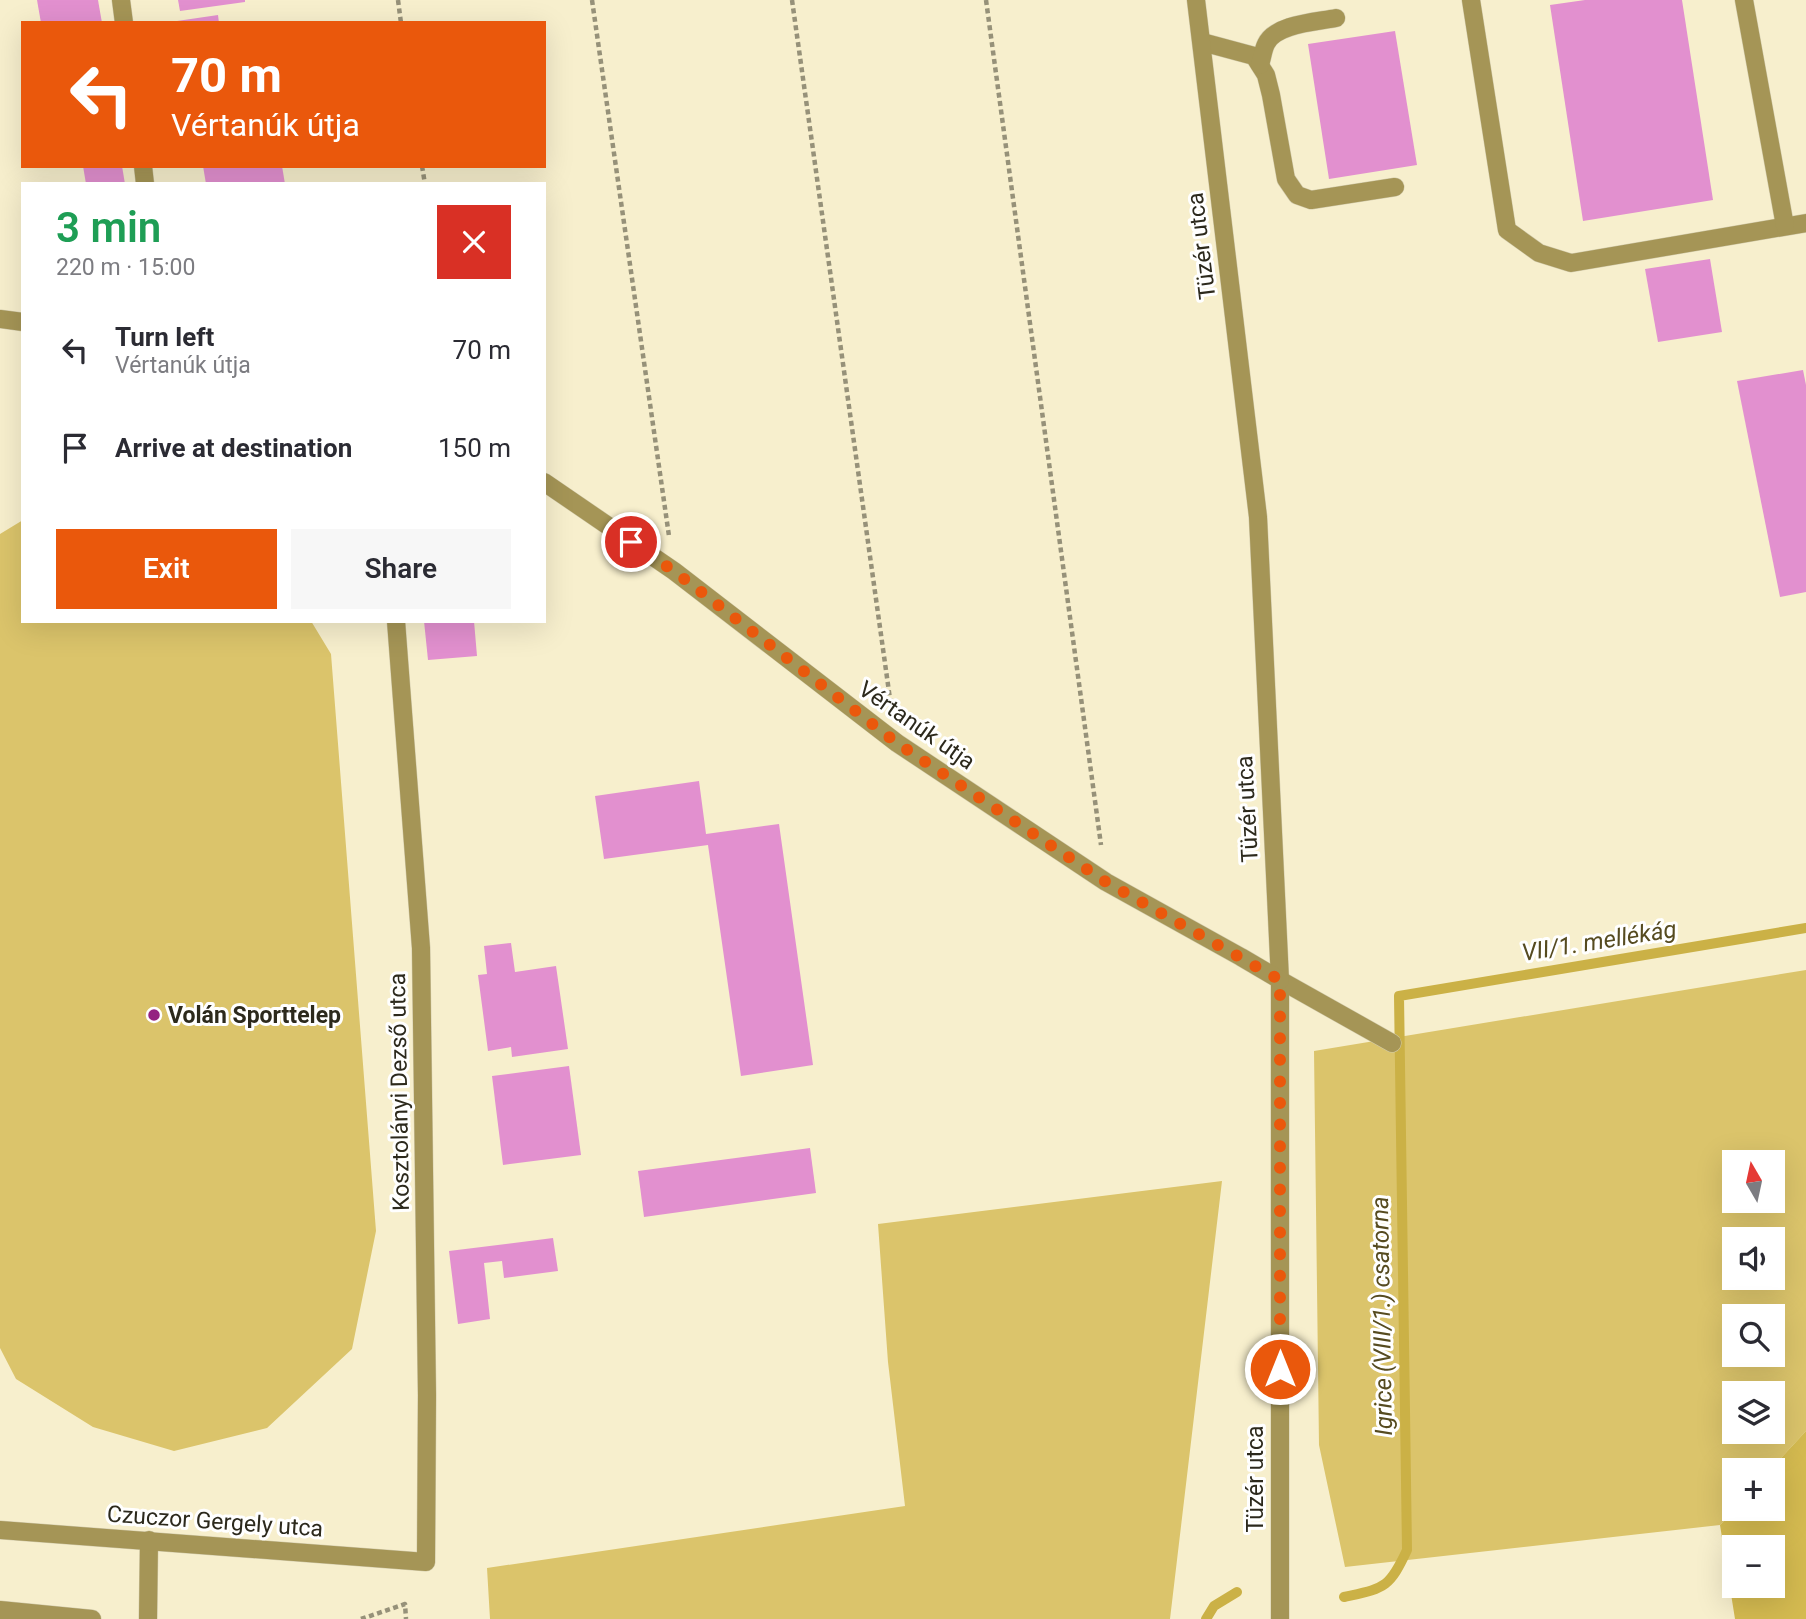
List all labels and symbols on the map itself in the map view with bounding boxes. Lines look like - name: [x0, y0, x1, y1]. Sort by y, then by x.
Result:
- street label: Tüzér utca: [1182, 191, 1221, 301]
- pin: [601, 512, 661, 572]
- street label: Vértanúk útja: [853, 675, 980, 775]
- street label: Tüzér utca: [1231, 755, 1264, 863]
- water label: VII/1. mellékág: [1520, 915, 1678, 967]
- street label: Kosztolányi Dezső utca: [384, 973, 415, 1211]
- place label: Volán Sporttelep: [168, 1002, 341, 1029]
- marker: Volán Sporttelep: [146, 1007, 162, 1023]
- north arrow: [1722, 1150, 1785, 1213]
- water label: Igrice (VIII/1.) csatorna: [1366, 1196, 1398, 1436]
- position arrow: [1243, 1332, 1317, 1406]
- street label: Tüzér utca: [1242, 1425, 1269, 1533]
- street label: Czuczor Gergely utca: [106, 1500, 324, 1543]

